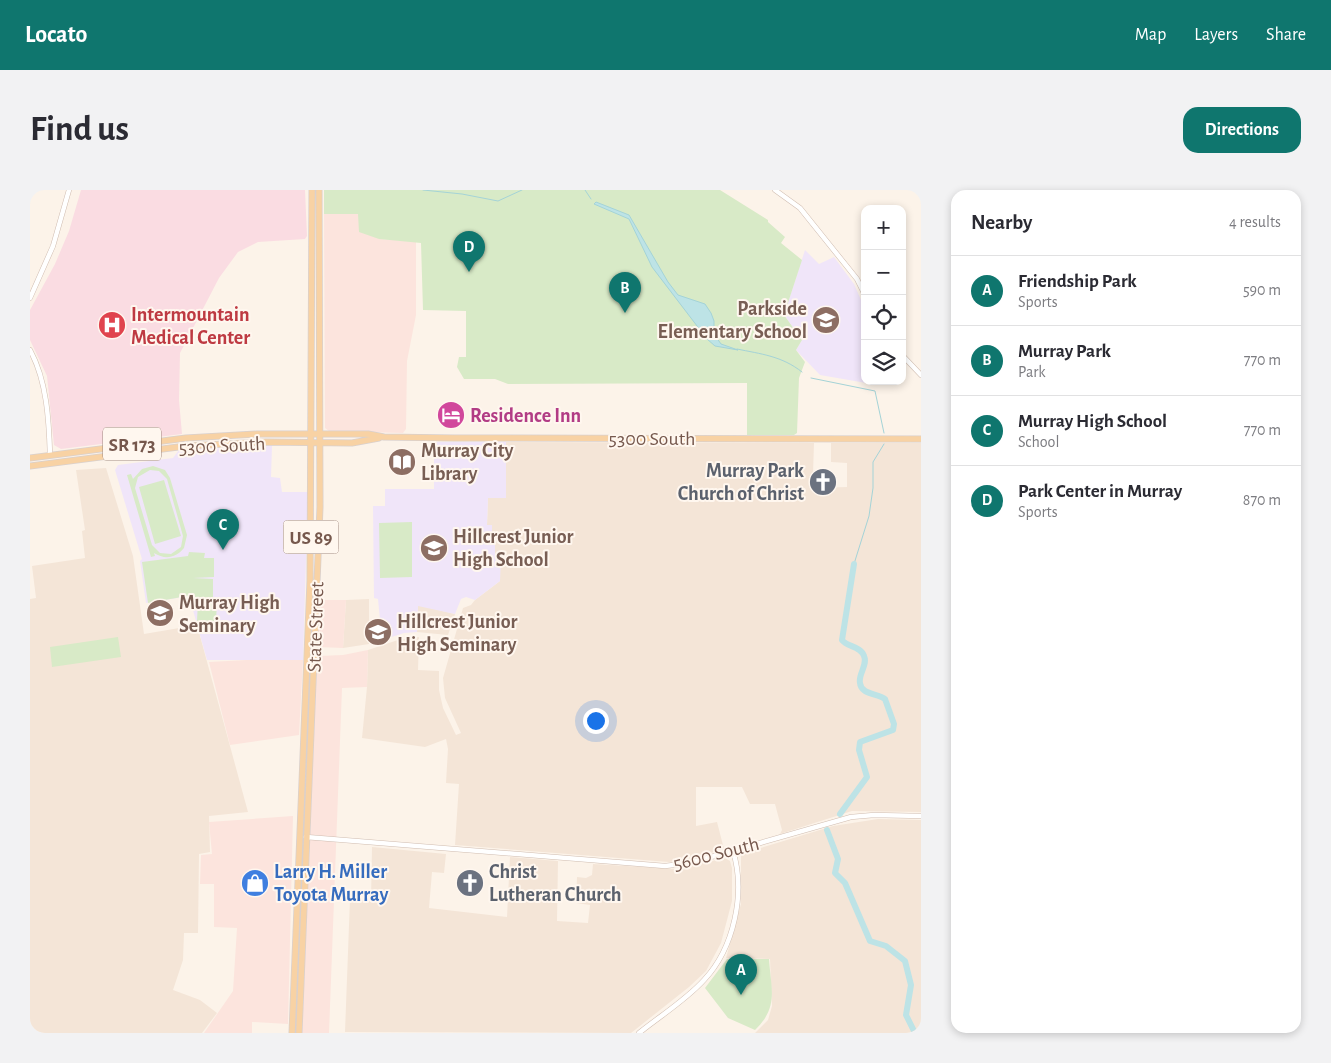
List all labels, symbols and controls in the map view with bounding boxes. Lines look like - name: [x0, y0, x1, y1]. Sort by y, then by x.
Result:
- text: Locato: [25, 23, 87, 47]
- text: Map: [1135, 26, 1166, 44]
- text: Layers: [1194, 26, 1238, 44]
- text: Share: [1266, 26, 1306, 44]
- button: Directions: [1183, 107, 1301, 153]
- text: Find us: [30, 112, 129, 147]
- map controls: [861, 205, 906, 385]
- button: +: [861, 205, 906, 250]
- text: Nearby: [971, 212, 1032, 233]
- text: 4 results: [1229, 214, 1281, 230]
- pin: D: [453, 231, 485, 272]
- button: −: [861, 250, 906, 295]
- pin: B: [609, 272, 641, 313]
- text: Friendship Park: [1018, 272, 1137, 291]
- text: A: [982, 282, 992, 298]
- text: 590 m: [1243, 282, 1281, 298]
- text: Sports: [1018, 294, 1058, 310]
- button: locate: [861, 295, 906, 340]
- place label: Parkside Elementary School: [658, 299, 807, 342]
- place label: Intermountain Medical Center: [131, 305, 250, 348]
- school or university icon: Parkside Elementary School: [811, 305, 841, 335]
- hospital icon: Intermountain Medical Center: [97, 310, 127, 340]
- button: layers: [861, 340, 906, 385]
- text: Murray Park: [1018, 342, 1111, 361]
- text: B: [982, 352, 992, 368]
- text: 770 m: [1244, 352, 1281, 368]
- text: Park: [1018, 364, 1046, 380]
- hotel icon: Residence Inn: [436, 400, 466, 430]
- place label: Residence Inn: [470, 406, 581, 426]
- text: Murray High School: [1018, 412, 1167, 431]
- text: C: [983, 422, 991, 438]
- text: 770 m: [1244, 422, 1281, 438]
- road number: SR 173: [103, 428, 161, 460]
- street label: 5300 South: [609, 429, 695, 449]
- street label: 5300 South: [178, 434, 266, 458]
- text: School: [1018, 434, 1059, 450]
- place label: Murray City Library: [421, 441, 513, 484]
- library icon: Murray City Library: [387, 447, 417, 477]
- place label: Murray Park Church of Christ: [678, 461, 804, 504]
- church icon: Murray Park Church of Christ: [808, 467, 838, 497]
- text: Park Center in Murray: [1018, 482, 1182, 501]
- text: D: [982, 492, 992, 508]
- text: 870 m: [1243, 492, 1281, 508]
- text: Sports: [1018, 504, 1058, 520]
- pin: C: [207, 509, 239, 550]
- road number: US 89: [284, 521, 338, 554]
- place label: Hillcrest Junior High School: [453, 527, 573, 570]
- school or university icon: Hillcrest Junior High School: [419, 533, 449, 563]
- street label: State Street: [304, 581, 328, 673]
- place label: Murray High Seminary: [179, 593, 280, 636]
- school or university icon: Murray High Seminary: [145, 598, 175, 628]
- place label: Hillcrest Junior High Seminary: [397, 612, 517, 655]
- school or university icon: Hillcrest Junior High Seminary: [363, 617, 393, 647]
- your location: [583, 708, 609, 734]
- street label: 5600 South: [671, 834, 761, 874]
- place label: Larry H. Miller Toyota Murray: [274, 862, 389, 905]
- place label: Christ Lutheran Church: [489, 862, 621, 905]
- shop icon: Larry H. Miller Toyota Murray: [240, 868, 270, 898]
- church icon: Christ Lutheran Church: [455, 868, 485, 898]
- pin: A: [725, 954, 757, 995]

